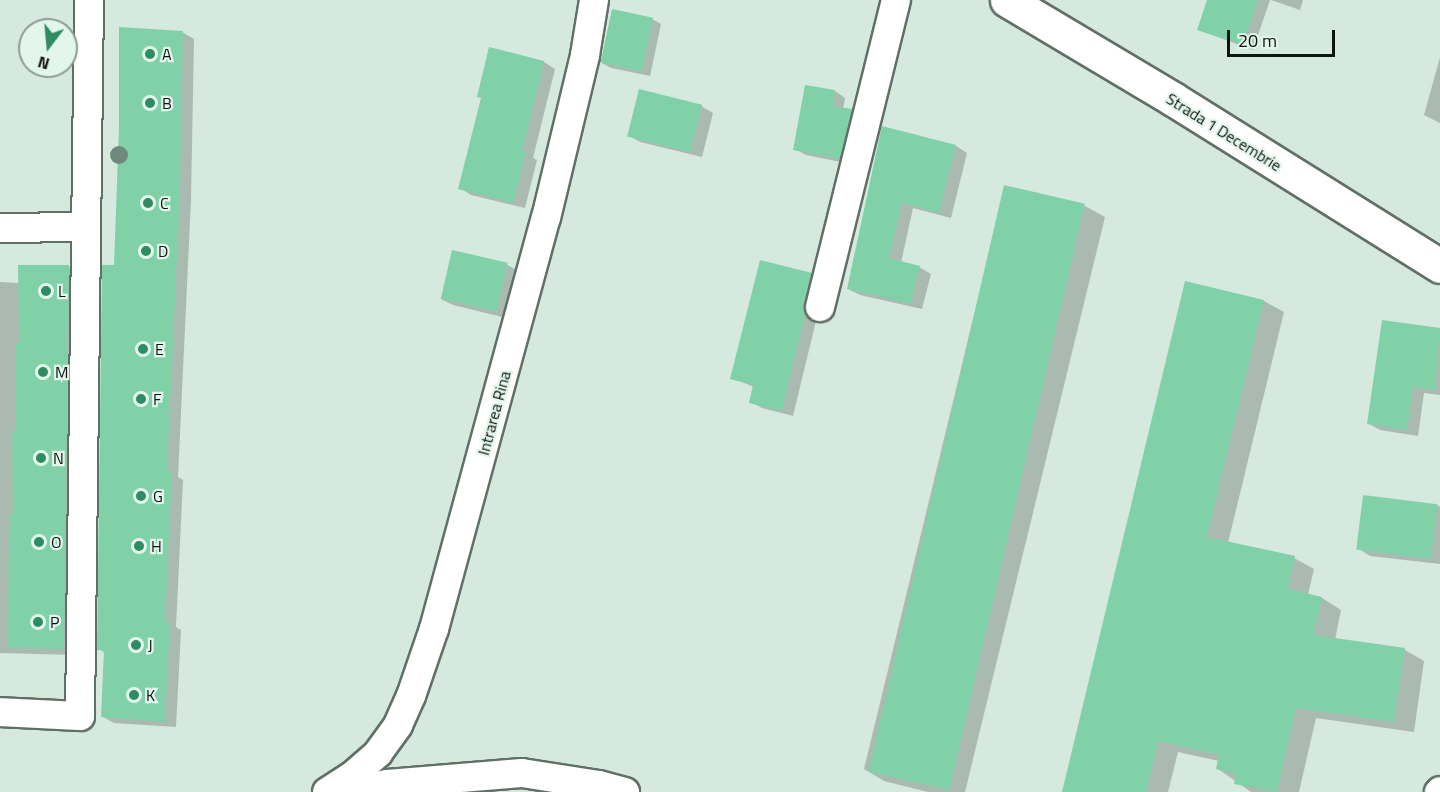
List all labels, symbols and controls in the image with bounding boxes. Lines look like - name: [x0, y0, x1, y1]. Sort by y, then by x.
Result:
- north arrow: [18, 18, 78, 78]
- scale bar: [1230, 18, 1338, 56]
- text: 20 m: [1238, 27, 1277, 54]
- place label: A: [162, 44, 172, 64]
- marker: A: [143, 47, 157, 61]
- text: N: [35, 50, 52, 76]
- street label: Strada 1 Decembrie: [1163, 89, 1285, 175]
- place label: B: [162, 93, 172, 113]
- marker: B: [143, 96, 157, 110]
- place label: C: [160, 193, 169, 213]
- marker: C: [141, 196, 155, 210]
- place label: D: [158, 241, 168, 261]
- marker: D: [139, 244, 153, 258]
- place label: L: [58, 281, 66, 301]
- marker: L: [39, 284, 53, 298]
- place label: E: [155, 339, 164, 359]
- marker: E: [136, 342, 150, 356]
- place label: M: [55, 362, 68, 382]
- marker: M: [36, 365, 50, 379]
- street label: Intrarea Rina: [474, 369, 514, 457]
- place label: F: [153, 389, 161, 409]
- marker: F: [134, 392, 148, 406]
- place label: N: [53, 448, 64, 468]
- marker: N: [34, 451, 48, 465]
- place label: G: [153, 486, 163, 506]
- marker: G: [134, 489, 148, 503]
- place label: O: [51, 532, 62, 552]
- marker: O: [32, 535, 46, 549]
- place label: H: [151, 536, 162, 556]
- marker: H: [132, 539, 146, 553]
- place label: P: [50, 612, 59, 632]
- marker: P: [31, 615, 45, 629]
- place label: J: [148, 635, 153, 655]
- marker: J: [129, 638, 143, 652]
- place label: K: [146, 685, 155, 705]
- marker: K: [127, 688, 141, 702]

